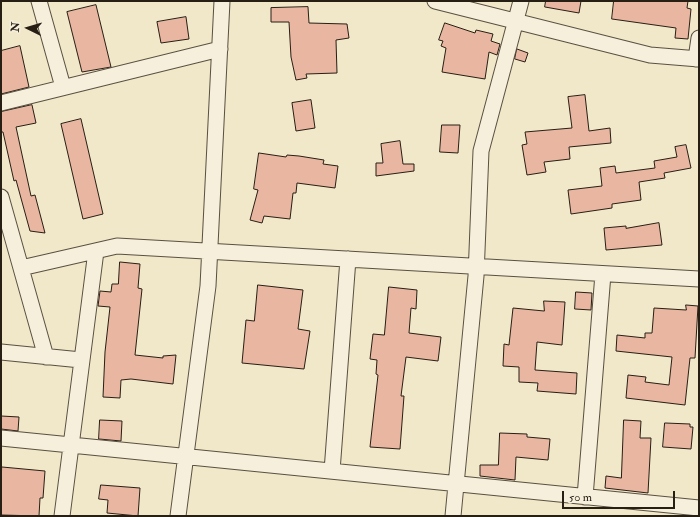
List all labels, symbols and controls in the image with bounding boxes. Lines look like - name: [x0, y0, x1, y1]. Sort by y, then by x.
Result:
- north arrow: [8, 8, 48, 48]
- text: N: [9, 21, 22, 32]
- scale bar: [564, 483, 677, 509]
- text: 50 m: [569, 490, 592, 505]

